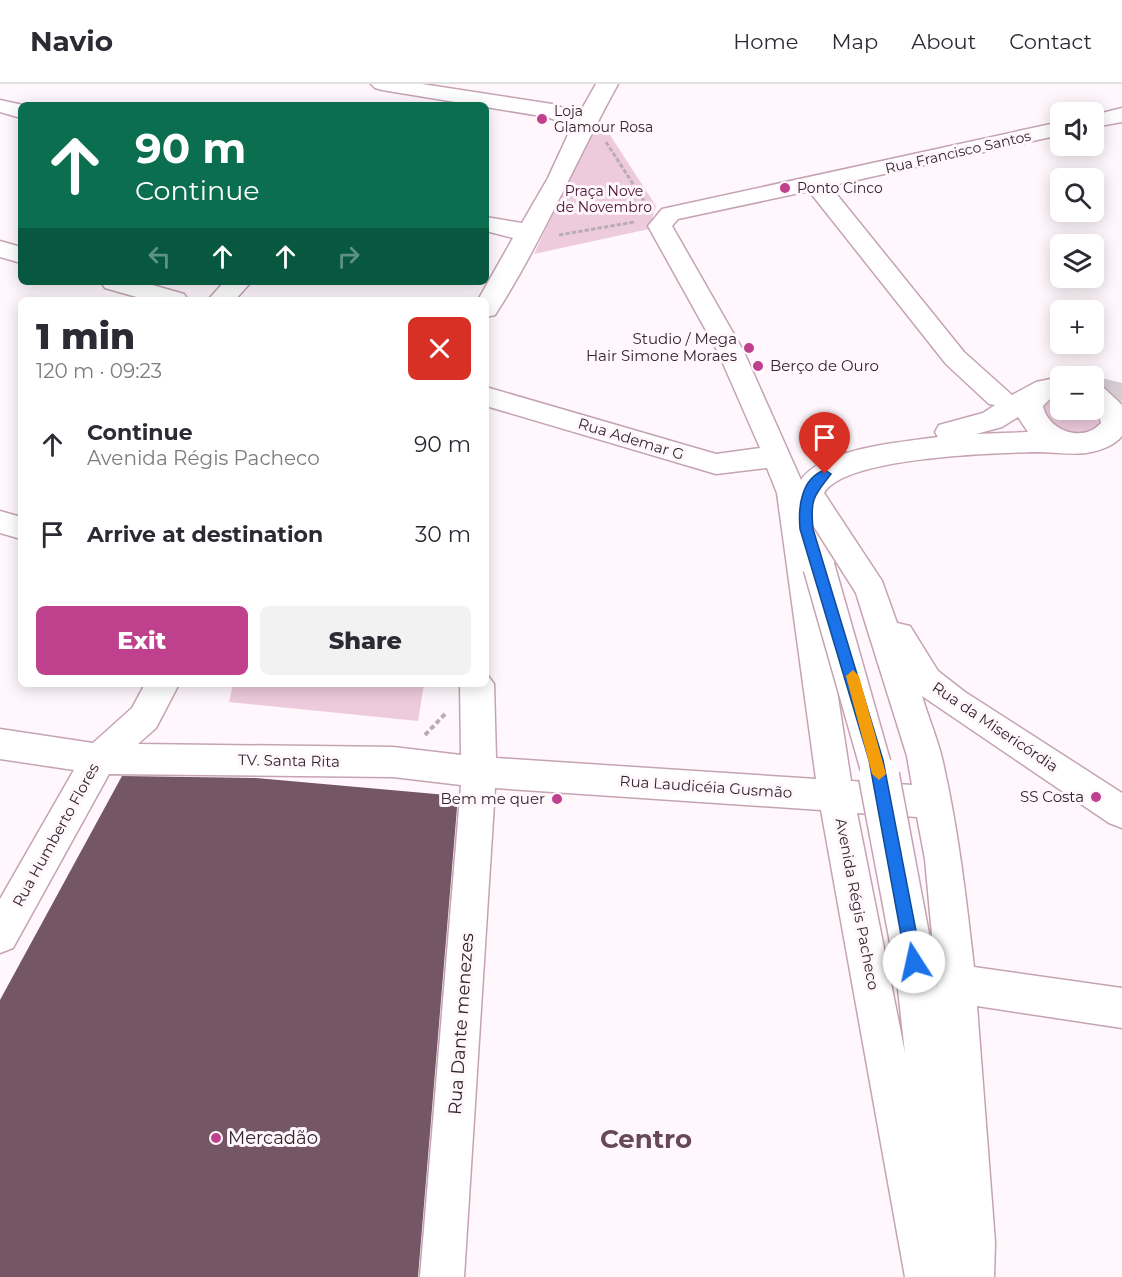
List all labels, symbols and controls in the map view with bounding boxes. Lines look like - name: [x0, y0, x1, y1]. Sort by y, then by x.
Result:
- text: Navio: [30, 24, 113, 58]
- text: Home: [733, 29, 798, 54]
- text: Map: [831, 29, 878, 54]
- text: About: [911, 29, 976, 54]
- text: Contact: [1009, 29, 1092, 54]
- place label: Loja Glamour Rosa: [554, 102, 653, 136]
- map controls: [1050, 102, 1104, 420]
- button: sound: [1050, 102, 1104, 156]
- marker: Loja Glamour Rosa: [535, 112, 549, 126]
- text: 90 m: [135, 122, 246, 174]
- icon: ahead: [36, 126, 114, 204]
- street label: Rua Francisco Santos: [883, 126, 1033, 178]
- button: search: [1050, 168, 1104, 222]
- text: Continue: [135, 174, 260, 207]
- place label: Ponto Cinco: [797, 179, 883, 197]
- marker: Ponto Cinco: [778, 181, 792, 195]
- park label: Praça Nove de Novembro: [556, 182, 652, 216]
- button: layers: [1050, 234, 1104, 288]
- icon: left: [143, 240, 176, 273]
- icon: ahead: [206, 240, 239, 273]
- icon: ahead: [269, 240, 302, 273]
- icon: right: [332, 240, 365, 273]
- button: +: [1050, 300, 1104, 354]
- text: 1 min: [36, 314, 135, 358]
- button: close: [408, 317, 471, 380]
- place label: Studio / Mega Hair Simone Moraes: [586, 329, 737, 365]
- marker: Studio / Mega Hair Simone Moraes: [742, 341, 756, 355]
- place label: Berço de Ouro: [770, 356, 879, 375]
- text: 120 m · 09:23: [36, 359, 162, 383]
- marker: Berço de Ouro: [751, 359, 765, 373]
- button: −: [1050, 366, 1104, 420]
- pin: [799, 412, 850, 474]
- street label: Rua Ademar G: [576, 413, 686, 464]
- text: Continue: [87, 419, 193, 446]
- icon: arrive: [808, 421, 841, 454]
- icon: ahead: [36, 428, 69, 461]
- text: 90 m: [414, 431, 471, 458]
- text: Avenida Régis Pacheco: [87, 446, 320, 470]
- icon: arrive: [36, 518, 69, 551]
- text: Arrive at destination: [87, 521, 323, 548]
- text: 30 m: [415, 521, 471, 548]
- button: Exit: [36, 606, 248, 675]
- button: Share: [260, 606, 471, 675]
- street label: Rua da Misericórdia: [929, 677, 1062, 776]
- street label: TV. Santa Rita: [238, 750, 340, 771]
- street label: Rua Humberto Flores: [8, 759, 103, 910]
- street label: Rua Laudicéia Gusmão: [619, 771, 793, 802]
- place label: SS Costa: [1020, 787, 1084, 806]
- place label: Bem me quer: [441, 789, 545, 808]
- marker: SS Costa: [1089, 790, 1103, 804]
- marker: Bem me quer: [550, 792, 564, 806]
- street label: Avenida Régis Pacheco: [832, 816, 883, 991]
- position arrow: [882, 930, 946, 994]
- street label: Rua Dante menezes: [444, 932, 478, 1116]
- district label: Centro: [600, 1123, 692, 1155]
- place label: Mercadão: [228, 1127, 318, 1149]
- marker: Mercadão: [209, 1131, 223, 1145]

